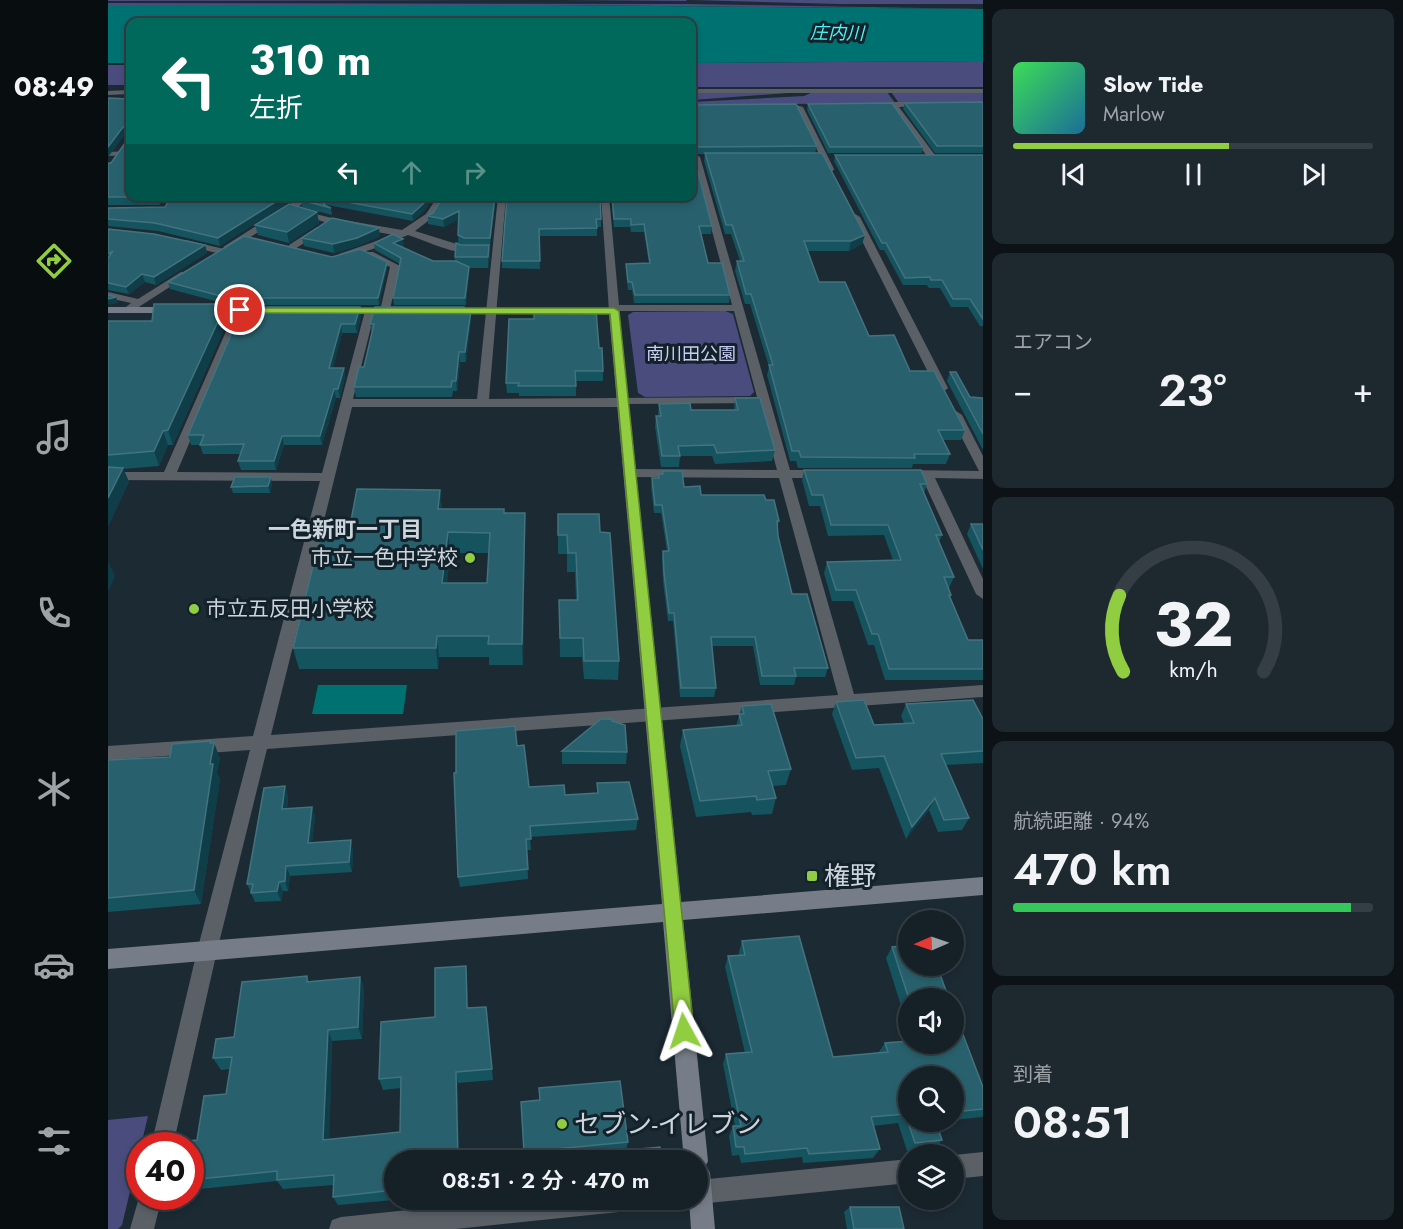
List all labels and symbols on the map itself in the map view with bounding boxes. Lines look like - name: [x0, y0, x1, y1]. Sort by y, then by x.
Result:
- water label: 庄内川: [810, 20, 866, 47]
- pin: [214, 284, 265, 335]
- park label: 南川田公園: [646, 341, 736, 367]
- district label: 一色新町一丁目: [268, 513, 422, 545]
- place label: 市立一色中学校: [311, 543, 458, 573]
- marker: 市立一色中学校: [463, 551, 477, 565]
- place label: 市立五反田小学校: [206, 594, 374, 624]
- marker: 市立五反田小学校: [187, 602, 201, 616]
- place label: 権野: [824, 857, 876, 895]
- marker: 権野: [805, 869, 819, 883]
- north arrow: [898, 910, 964, 976]
- position arrow: [652, 999, 716, 1063]
- place label: セブン-イレブン: [574, 1105, 761, 1143]
- marker: セブン-イレブン: [555, 1117, 569, 1131]
- speed limit sign: 40: [126, 1132, 204, 1210]

